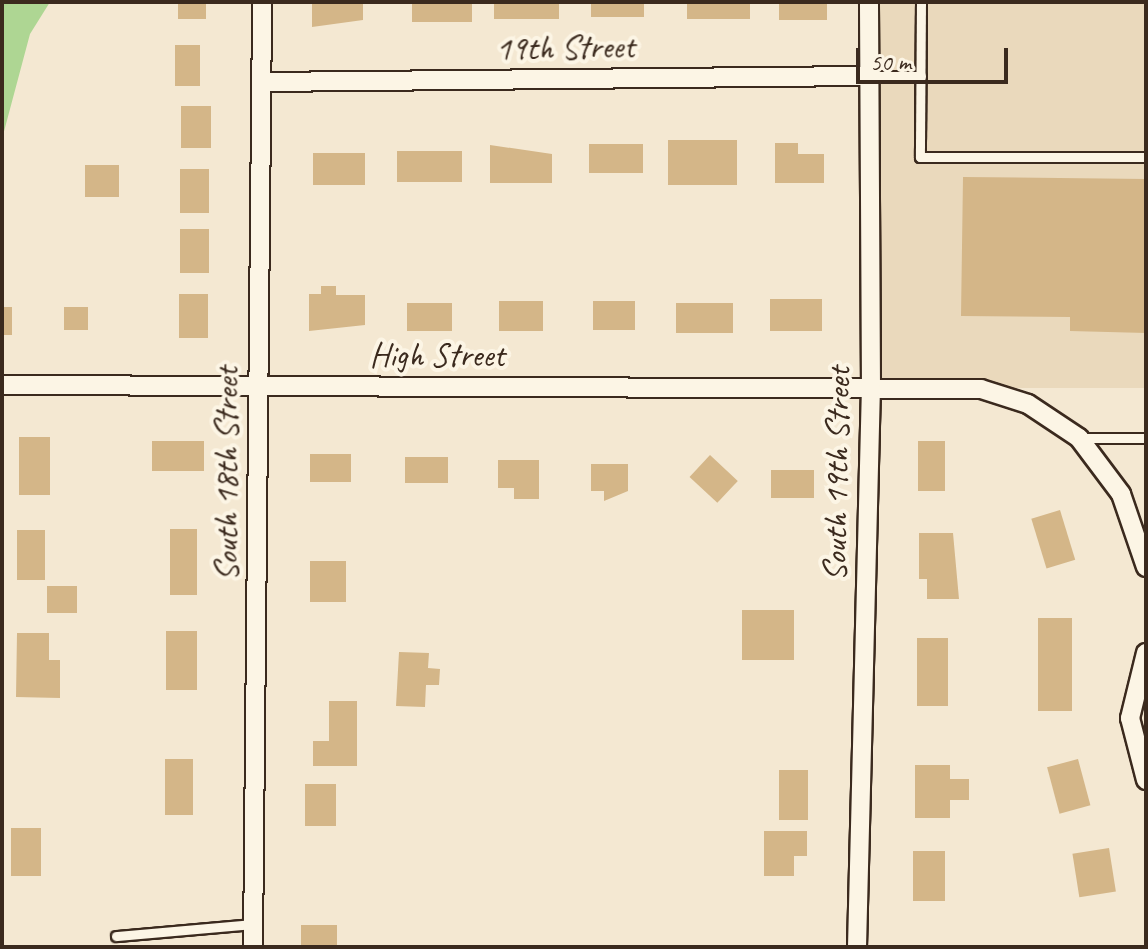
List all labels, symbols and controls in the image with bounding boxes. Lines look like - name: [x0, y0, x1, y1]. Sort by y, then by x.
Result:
- street label: 19th Street: [495, 25, 635, 69]
- scale bar: [860, 32, 1012, 82]
- text: 50 m: [870, 47, 911, 77]
- street label: High Street: [369, 335, 505, 375]
- street label: South 18th Street: [206, 366, 246, 582]
- street label: South 19th Street: [814, 366, 858, 582]

